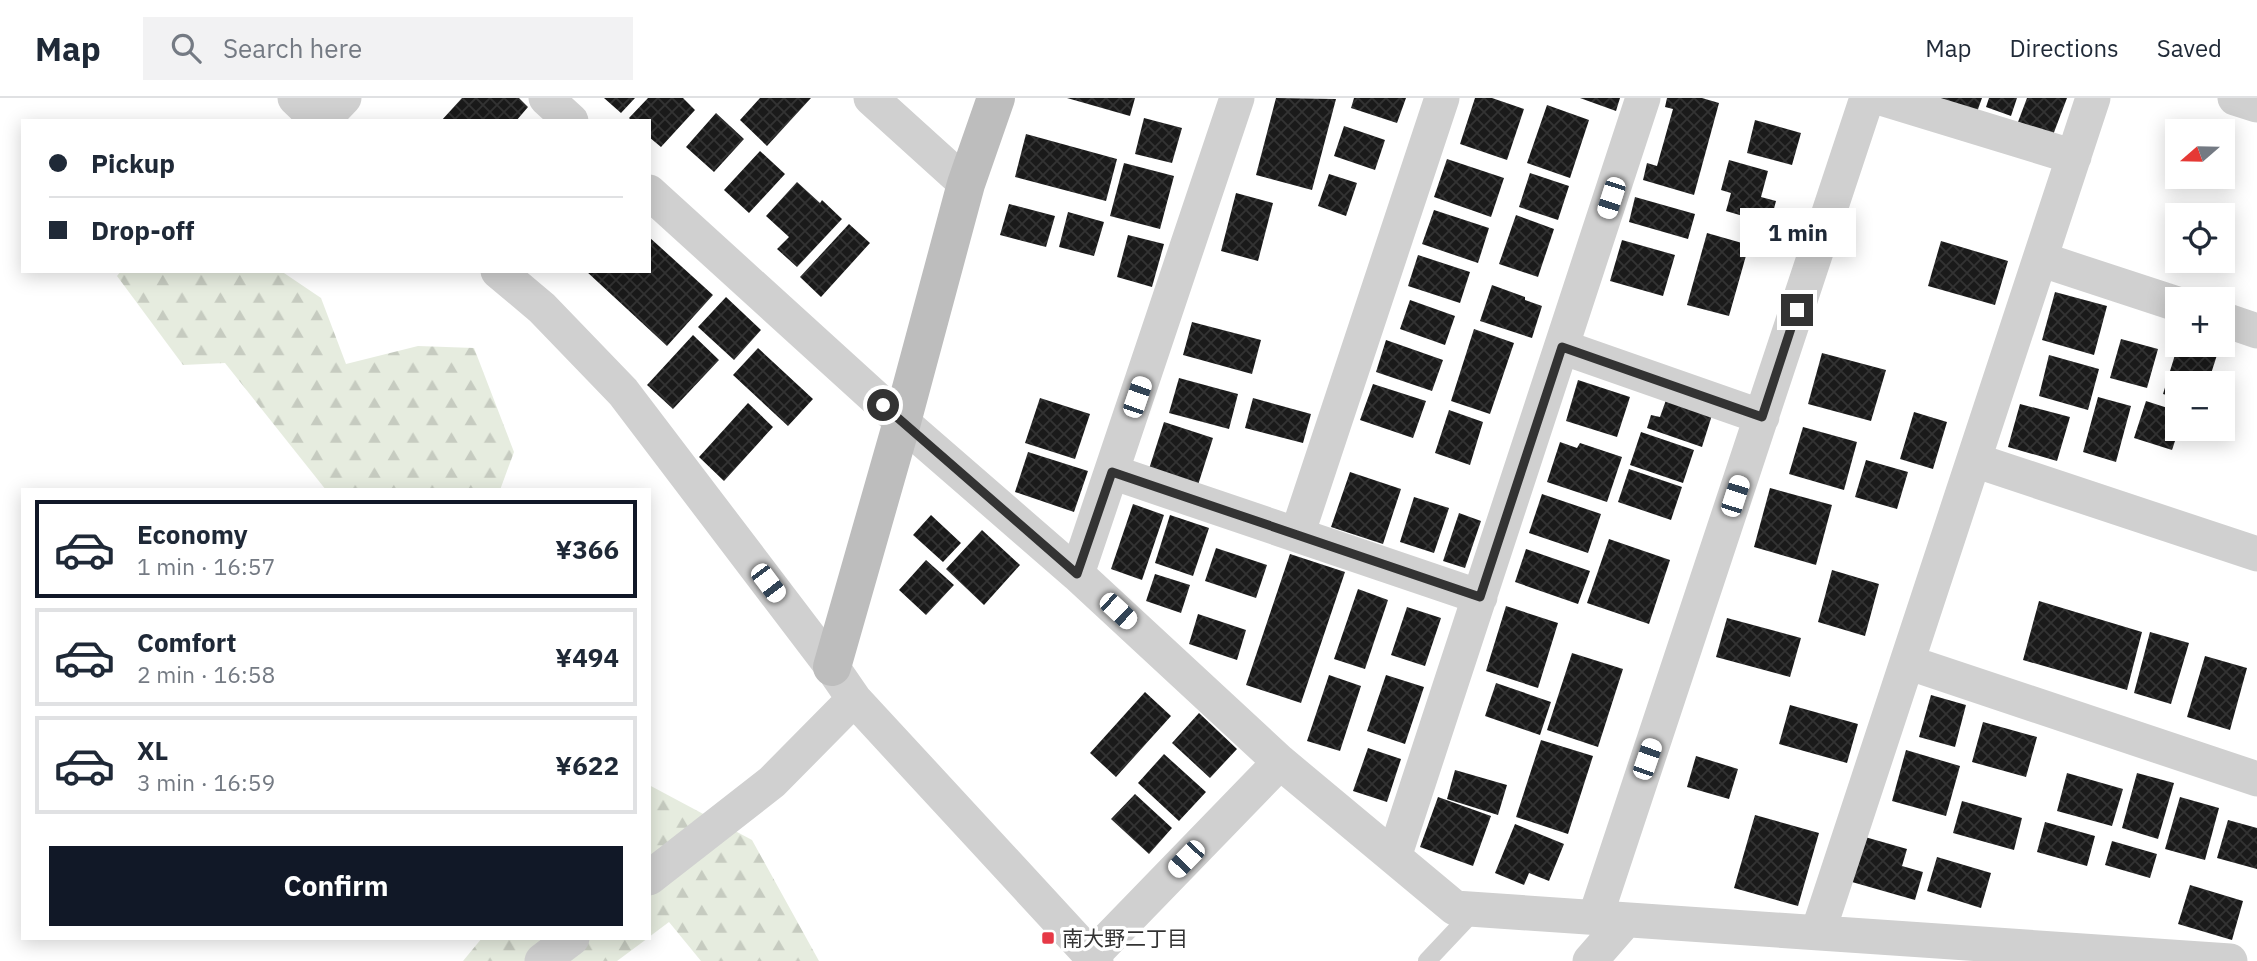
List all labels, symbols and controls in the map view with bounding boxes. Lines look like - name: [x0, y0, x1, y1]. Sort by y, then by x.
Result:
- search box: [143, 17, 633, 80]
- text: Map: [35, 27, 101, 70]
- icon: search: [167, 29, 205, 67]
- text: Search here: [223, 31, 362, 65]
- text: Map: [1925, 32, 1971, 64]
- text: Directions: [2009, 32, 2119, 64]
- text: Saved: [2157, 32, 2222, 64]
- north arrow: [2165, 119, 2235, 189]
- map controls: [2165, 119, 2235, 441]
- text: Pickup: [91, 146, 175, 180]
- car: [1595, 175, 1628, 221]
- button: locate: [2165, 203, 2235, 273]
- callout: 1 min: [1739, 208, 1855, 258]
- text: Drop-off: [91, 213, 194, 247]
- text: 1 min: [1768, 217, 1828, 247]
- button: +: [2165, 287, 2235, 357]
- route end: [1781, 294, 1813, 326]
- button: −: [2165, 371, 2235, 441]
- car: [1121, 374, 1154, 420]
- route start: [867, 389, 899, 421]
- car: [1719, 473, 1752, 519]
- text: Economy: [137, 517, 248, 551]
- icon: car: [53, 518, 116, 581]
- text: ¥366: [555, 532, 619, 566]
- text: 1 min · 16:57: [137, 551, 275, 581]
- car: [747, 560, 790, 606]
- car: [1096, 589, 1141, 633]
- text: Comfort: [137, 625, 236, 659]
- icon: car: [53, 626, 116, 689]
- text: ¥494: [555, 640, 619, 674]
- text: 2 min · 16:58: [137, 659, 275, 689]
- text: XL: [137, 733, 168, 767]
- icon: car: [53, 734, 116, 797]
- car: [1631, 736, 1664, 782]
- text: ¥622: [555, 748, 619, 782]
- text: 3 min · 16:59: [137, 767, 275, 797]
- car: [1164, 837, 1209, 881]
- button: Confirm: [49, 846, 623, 926]
- place label: 南大野二丁目: [1062, 924, 1188, 952]
- marker: 南大野二丁目: [1040, 930, 1056, 946]

